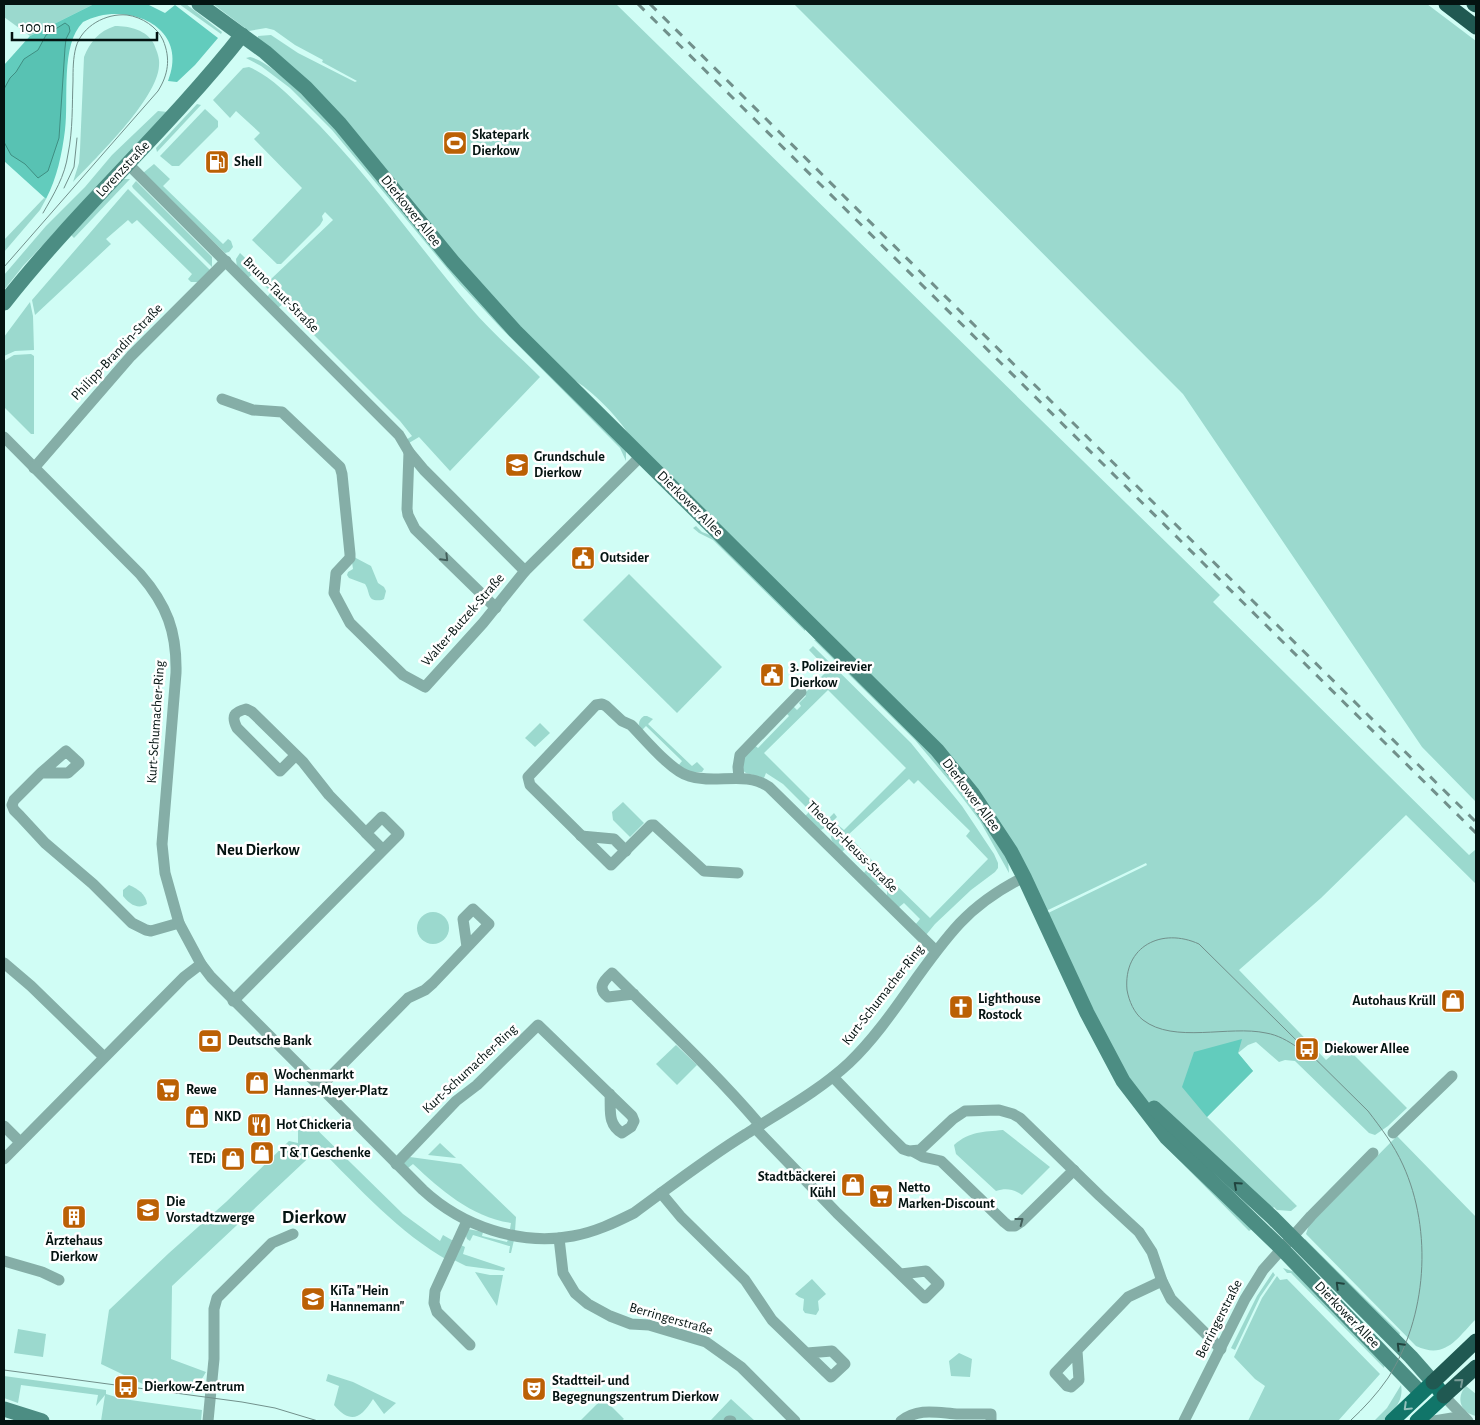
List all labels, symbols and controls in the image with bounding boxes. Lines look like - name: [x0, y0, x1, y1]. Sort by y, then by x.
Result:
- scale bar: [12, 10, 158, 42]
- text: 100 m: [20, 20, 55, 35]
- place label: Skatepark Dierkow: [472, 128, 529, 158]
- sports icon: Skatepark Dierkow: [442, 130, 468, 156]
- street label: Lorenzstraße: [94, 138, 152, 200]
- fuel station icon: Shell: [204, 149, 230, 175]
- place label: Shell: [234, 155, 262, 169]
- street label: Dierkower Allee: [378, 173, 444, 249]
- street label: Bruno-Taut-Straße: [240, 254, 322, 336]
- street label: Philipp-Brandin-Straße: [69, 301, 165, 403]
- place label: Grundschule Dierkow: [534, 450, 605, 480]
- school or university icon: Grundschule Dierkow: [504, 452, 530, 478]
- street label: Dierkower Allee: [654, 468, 726, 540]
- public building icon: Outsider: [570, 545, 596, 571]
- place label: Outsider: [600, 551, 649, 565]
- one-way arrow: [439, 552, 448, 561]
- street label: Walter-Butzek-Straße: [419, 571, 507, 669]
- street label: Kurt-Schumacher-Ring: [145, 660, 167, 784]
- place label: 3. Polizeirevier Dierkow: [790, 660, 872, 690]
- public building icon: 3. Polizeirevier Dierkow: [759, 662, 785, 688]
- street label: Dierkower Allee: [939, 756, 1003, 834]
- street label: Theodor-Heuss-Straße: [804, 799, 900, 895]
- district label: Neu Dierkow: [216, 842, 300, 858]
- street label: Kurt-Schumacher-Ring: [839, 942, 927, 1048]
- shop icon: Autohaus Krüll: [1440, 988, 1466, 1014]
- place label: Lighthouse Rostock: [978, 992, 1041, 1022]
- church icon: Lighthouse Rostock: [948, 994, 974, 1020]
- place label: Autohaus Krüll: [1352, 994, 1436, 1008]
- street label: Kurt-Schumacher-Ring: [420, 1022, 520, 1116]
- bank icon: Deutsche Bank: [197, 1028, 223, 1054]
- place label: Deutsche Bank: [228, 1034, 312, 1048]
- bus stop icon: Diekower Allee: [1294, 1036, 1320, 1062]
- place label: Diekower Allee: [1324, 1042, 1410, 1056]
- place label: Wochenmarkt Hannes-Meyer-Platz: [274, 1068, 388, 1098]
- shop icon: Wochenmarkt Hannes-Meyer-Platz: [244, 1070, 270, 1096]
- supermarket icon: Rewe: [155, 1077, 181, 1103]
- place label: Rewe: [186, 1083, 217, 1097]
- shop icon: NKD: [184, 1104, 210, 1130]
- place label: NKD: [214, 1110, 241, 1124]
- restaurant icon: Hot Chickeria: [246, 1112, 272, 1138]
- place label: Hot Chickeria: [276, 1118, 352, 1132]
- shop icon: T & T Geschenke: [249, 1140, 275, 1166]
- shop icon: TEDi: [220, 1146, 246, 1172]
- place label: T & T Geschenke: [280, 1146, 371, 1160]
- place label: TEDi: [189, 1152, 216, 1166]
- place label: Stadtbäckerei Kühl: [758, 1170, 836, 1200]
- shop icon: Stadtbäckerei Kühl: [840, 1172, 866, 1198]
- place label: Netto Marken-Discount: [898, 1181, 995, 1211]
- one-way arrow: [1234, 1182, 1243, 1191]
- supermarket icon: Netto Marken-Discount: [868, 1183, 894, 1209]
- place label: Die Vorstadtzwerge: [166, 1195, 255, 1225]
- school or university icon: Die Vorstadtzwerge: [135, 1197, 161, 1223]
- building icon: Ärztehaus Dierkow: [61, 1204, 87, 1230]
- district label: Dierkow: [282, 1208, 347, 1227]
- one-way arrow: [1015, 1218, 1024, 1227]
- place label: Ärztehaus Dierkow: [45, 1232, 103, 1264]
- street label: Berringerstraße: [1193, 1278, 1245, 1360]
- street label: Dierkower Allee: [1312, 1279, 1382, 1351]
- one-way arrow: [1335, 1282, 1344, 1291]
- place label: KiTa "Hein Hannemann": [330, 1284, 405, 1314]
- school or university icon: KiTa "Hein Hannemann": [300, 1286, 326, 1312]
- street label: Berringerstraße: [628, 1300, 714, 1338]
- one-way arrow: [1397, 1343, 1406, 1352]
- bus stop icon: Dierkow-Zentrum: [113, 1374, 139, 1400]
- place label: Stadtteil- und Begegnungszentrum Dierkow: [552, 1374, 719, 1404]
- theatre icon: Stadtteil- und Begegnungszentrum Dierkow: [521, 1376, 547, 1402]
- one-way arrow: [1455, 1378, 1464, 1387]
- place label: Dierkow-Zentrum: [144, 1380, 245, 1394]
- one-way arrow: [1403, 1401, 1412, 1410]

